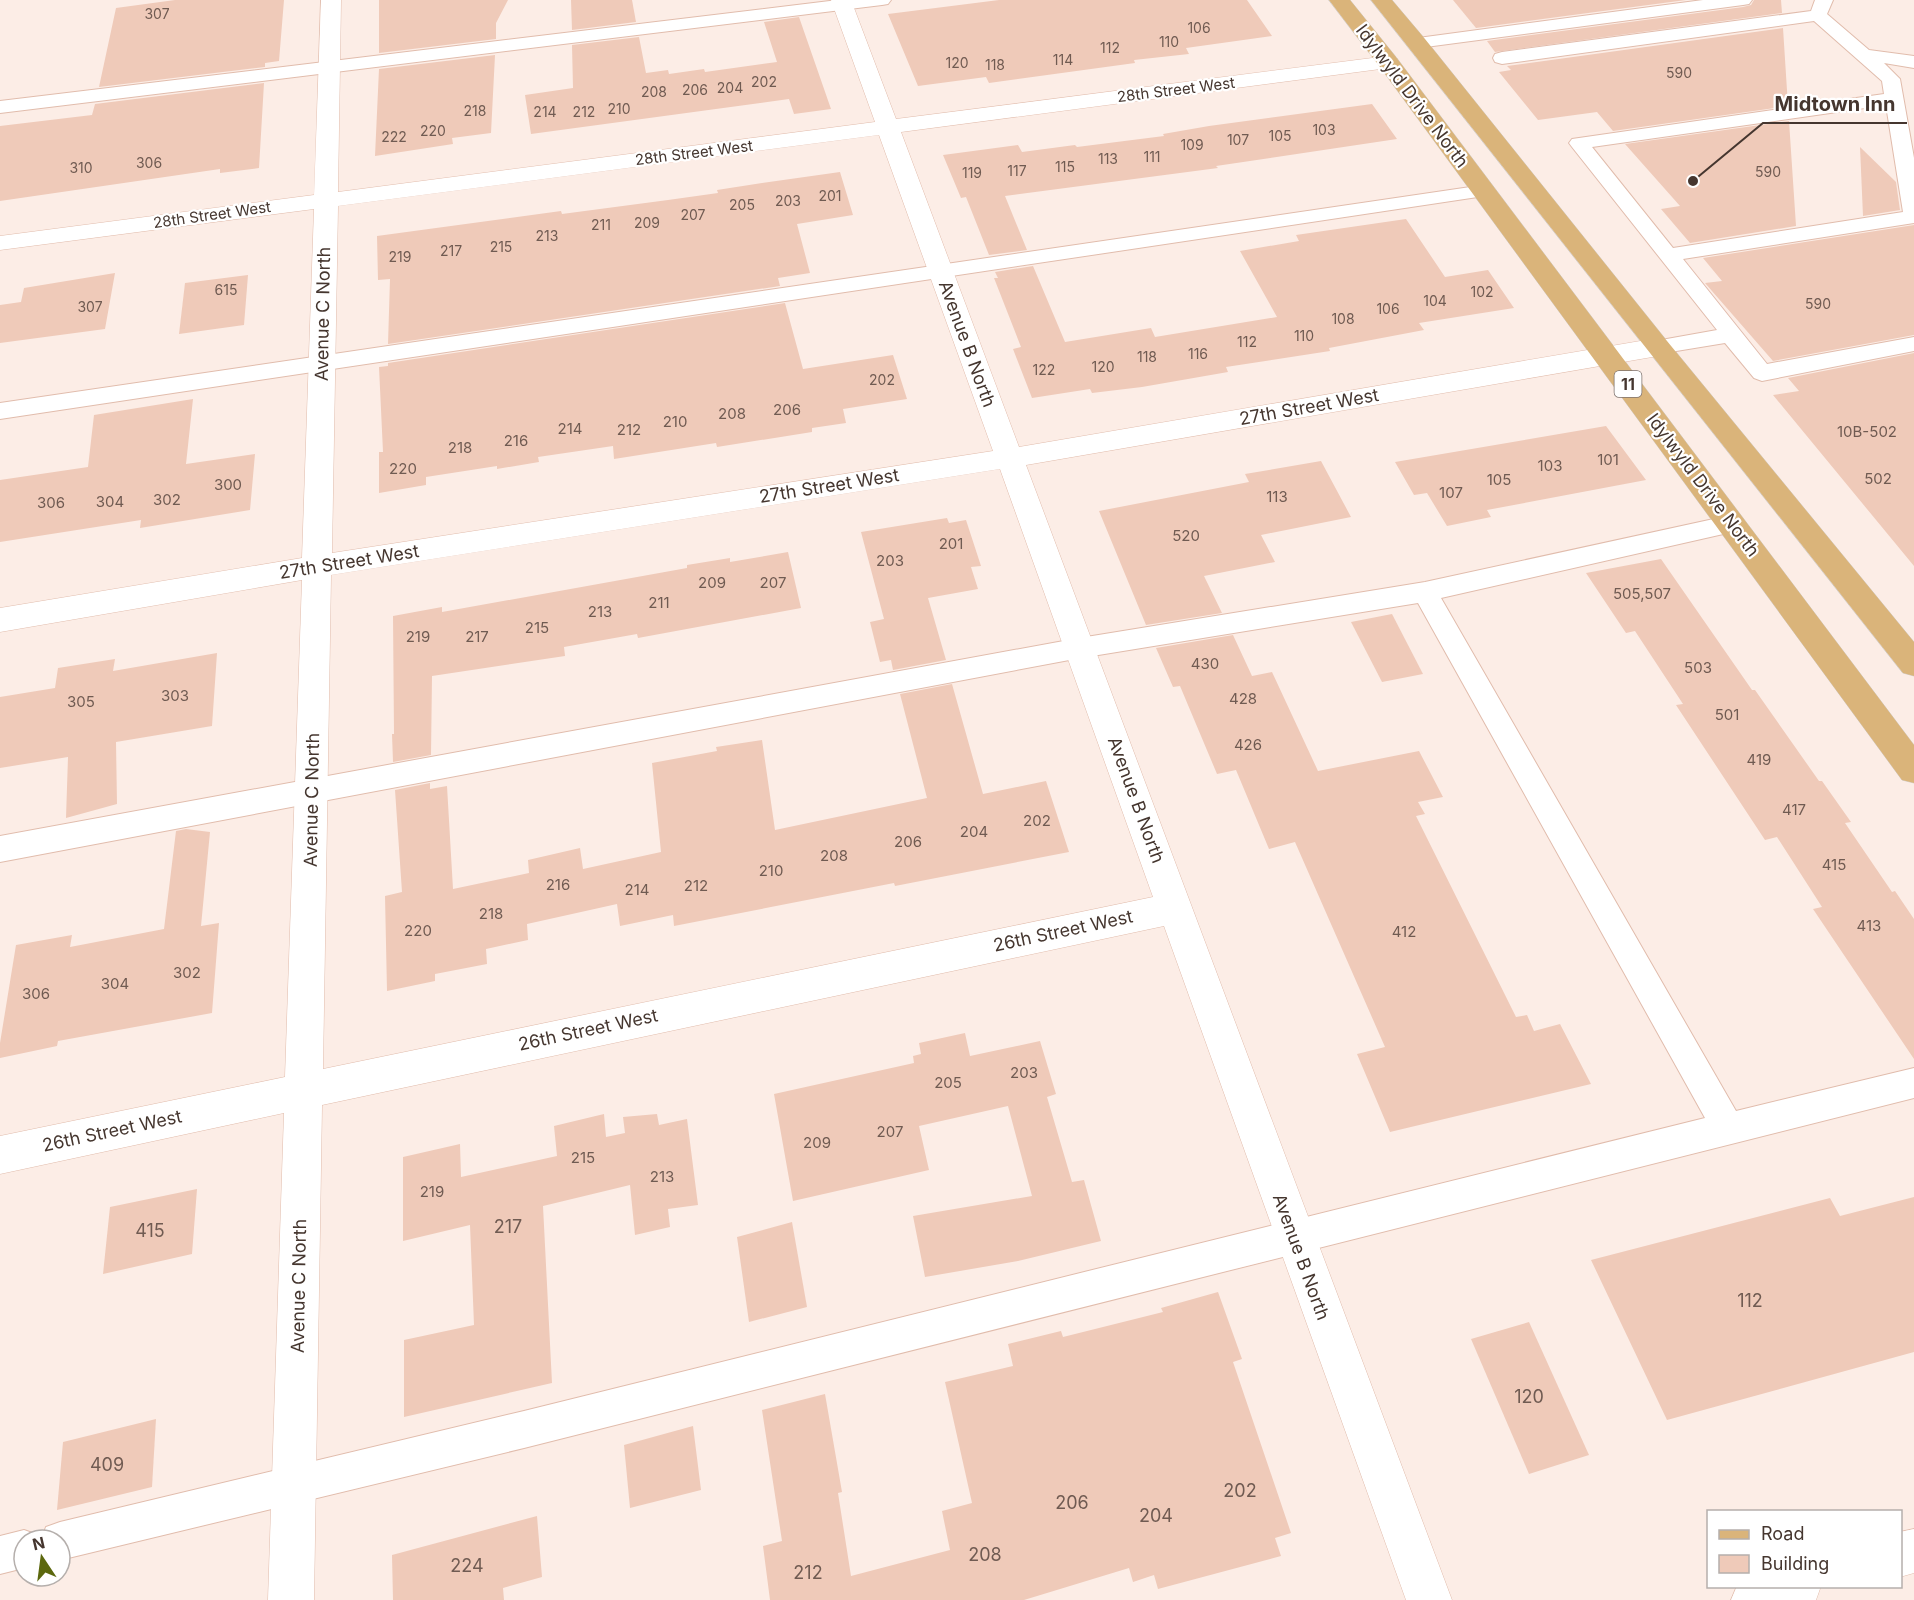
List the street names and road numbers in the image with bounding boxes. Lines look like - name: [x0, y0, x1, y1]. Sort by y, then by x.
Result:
- street label: Idylwyld Drive North: [1352, 20, 1473, 171]
- street label: 28th Street West: [1116, 73, 1236, 106]
- street label: 28th Street West: [634, 136, 754, 169]
- street label: 28th Street West: [152, 197, 272, 232]
- street label: Avenue C North: [311, 247, 334, 381]
- street label: Avenue B North: [935, 278, 1000, 410]
- road number: 11: [1614, 371, 1642, 397]
- street label: 27th Street West: [1237, 384, 1380, 429]
- street label: Idylwyld Drive North: [1643, 409, 1764, 560]
- street label: 27th Street West: [757, 464, 900, 507]
- street label: 27th Street West: [277, 540, 420, 583]
- street label: Avenue C North: [300, 733, 323, 867]
- street label: Avenue B North: [1104, 734, 1169, 866]
- street label: 26th Street West: [991, 905, 1135, 956]
- street label: 26th Street West: [516, 1004, 660, 1055]
- street label: 26th Street West: [40, 1105, 184, 1156]
- street label: Avenue B North: [1269, 1191, 1334, 1323]
- street label: Avenue C North: [287, 1219, 310, 1353]

